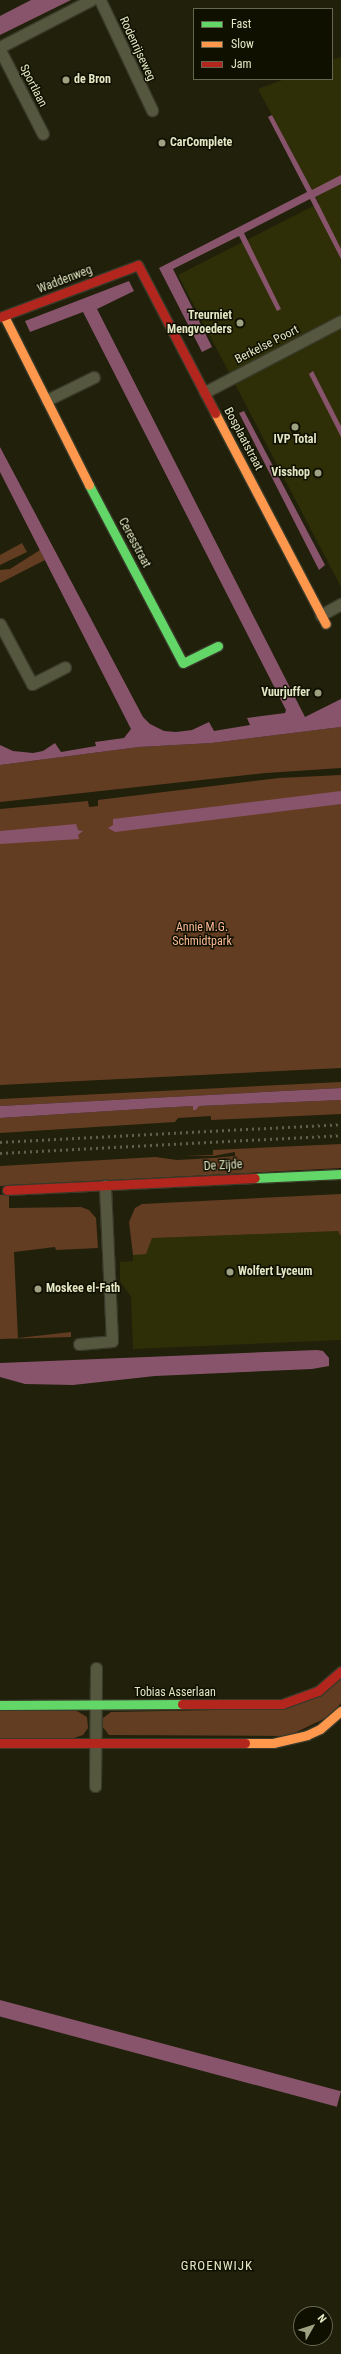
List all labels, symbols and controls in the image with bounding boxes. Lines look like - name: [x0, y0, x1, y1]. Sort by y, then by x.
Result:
- legend: [193, 8, 333, 80]
- street label: Rodenrijseweg: [116, 15, 158, 83]
- text: Fast: [231, 17, 251, 31]
- text: Slow: [231, 37, 254, 51]
- text: Jam: [231, 57, 252, 71]
- street label: Sportlaan: [16, 62, 50, 110]
- place label: de Bron: [74, 73, 111, 87]
- marker: de Bron: [61, 75, 71, 85]
- place label: CarComplete: [170, 136, 232, 150]
- marker: CarComplete: [157, 138, 167, 148]
- street label: Waddenweg: [36, 263, 94, 297]
- place label: Treurniet Mengvoeders: [167, 309, 232, 337]
- marker: Treurniet Mengvoeders: [235, 318, 245, 328]
- street label: Berkelse Poort: [233, 323, 301, 367]
- street label: Bosplaatstraat: [220, 405, 266, 473]
- marker: IVP Total: [290, 422, 300, 432]
- place label: IVP Total: [273, 433, 317, 447]
- place label: Visshop: [271, 466, 310, 480]
- marker: Visshop: [313, 468, 323, 478]
- street label: Ceresstraat: [115, 516, 153, 570]
- place label: Vuurjuffer: [261, 686, 310, 700]
- marker: Vuurjuffer: [313, 688, 323, 698]
- park label: Annie M.G. Schmidtpark: [172, 921, 232, 949]
- street label: De Zijde: [203, 1158, 243, 1174]
- place label: Wolfert Lyceum: [238, 1265, 312, 1279]
- marker: Wolfert Lyceum: [225, 1267, 235, 1277]
- place label: Moskee el-Fath: [46, 1282, 120, 1296]
- marker: Moskee el-Fath: [33, 1284, 43, 1294]
- street label: Tobias Asserlaan: [134, 1686, 216, 1700]
- district label: GROENWIJK: [181, 2258, 253, 2274]
- north arrow: [293, 2306, 333, 2346]
- text: N: [315, 2312, 329, 2325]

